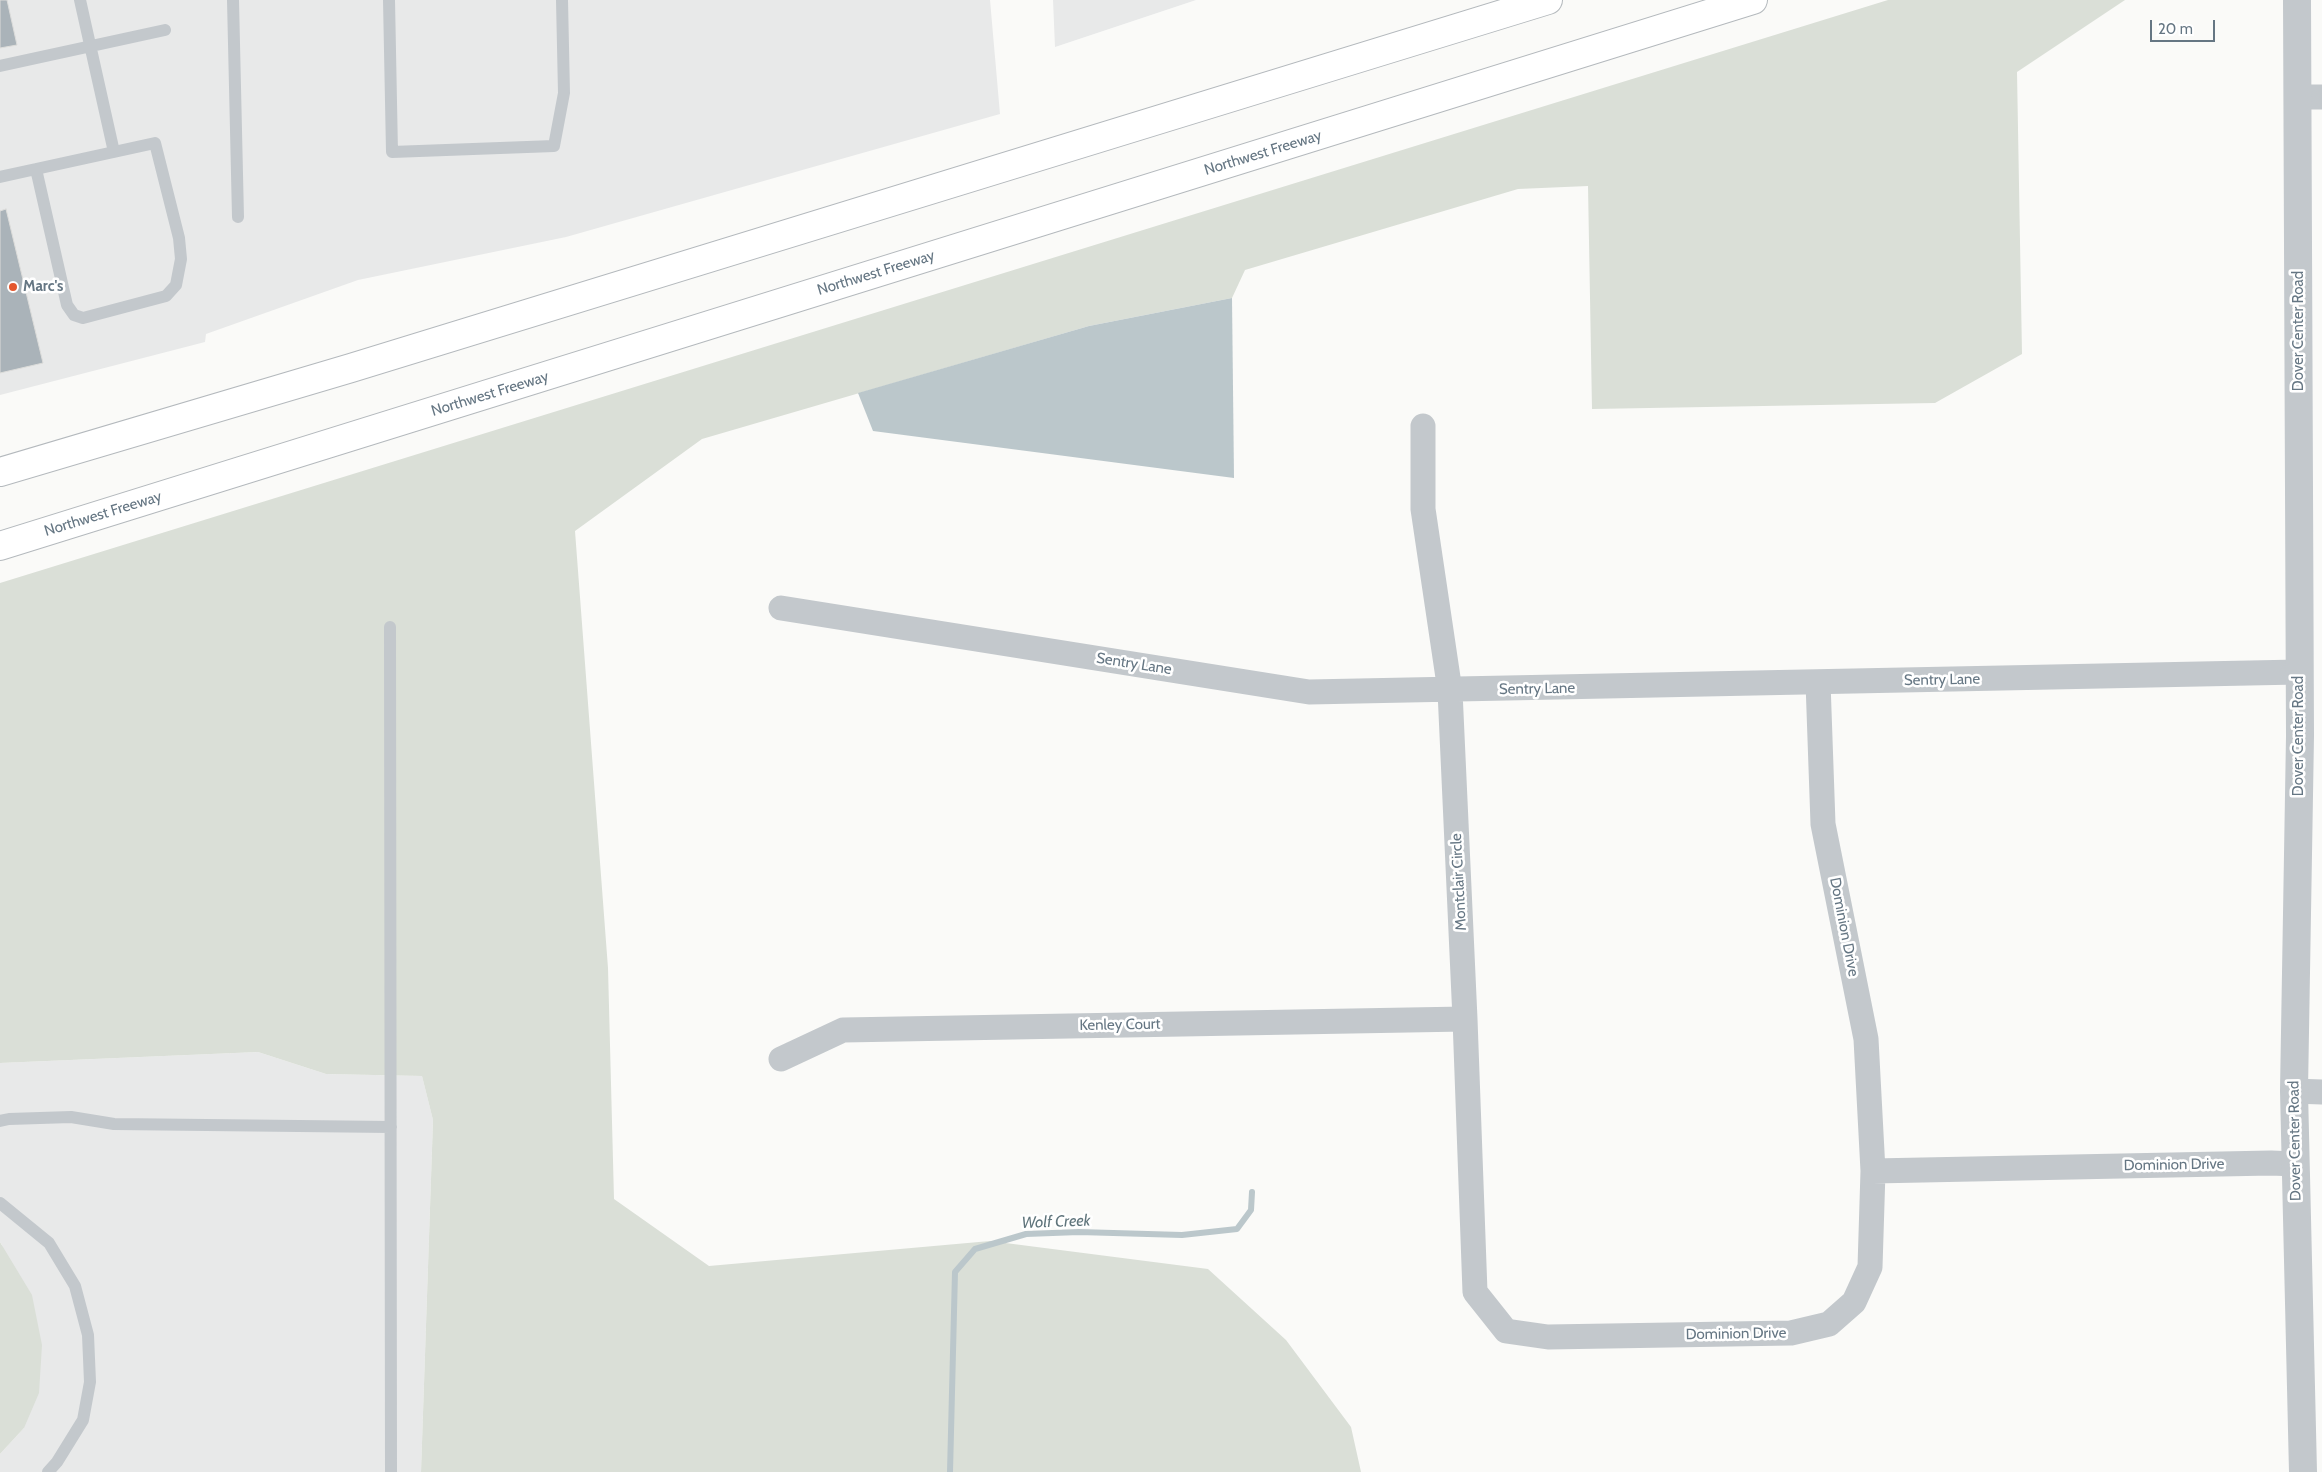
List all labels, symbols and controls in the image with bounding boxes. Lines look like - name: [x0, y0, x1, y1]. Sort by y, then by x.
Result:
- scale bar: [2152, 10, 2217, 42]
- text: 20 m: [2158, 20, 2193, 38]
- street label: Northwest Freeway: [1202, 127, 1324, 179]
- street label: Northwest Freeway: [815, 247, 937, 299]
- street label: Dover Center Road: [2290, 271, 2308, 391]
- place label: Marc's: [23, 278, 63, 296]
- marker: Marc's: [7, 281, 19, 293]
- street label: Northwest Freeway: [429, 368, 551, 420]
- street label: Northwest Freeway: [42, 488, 164, 540]
- street label: Sentry Lane: [1095, 649, 1173, 679]
- street label: Sentry Lane: [1904, 670, 1980, 690]
- street label: Dover Center Road: [2290, 676, 2308, 796]
- street label: Sentry Lane: [1499, 679, 1575, 699]
- street label: Montclair Circle: [1447, 833, 1471, 931]
- street label: Dominion Drive: [1826, 876, 1862, 978]
- street label: Kenley Court: [1079, 1015, 1161, 1035]
- street label: Dover Center Road: [2285, 1081, 2305, 1201]
- street label: Dominion Drive: [2124, 1155, 2224, 1175]
- water label: Wolf Creek: [1021, 1211, 1091, 1233]
- street label: Dominion Drive: [1686, 1324, 1786, 1344]

